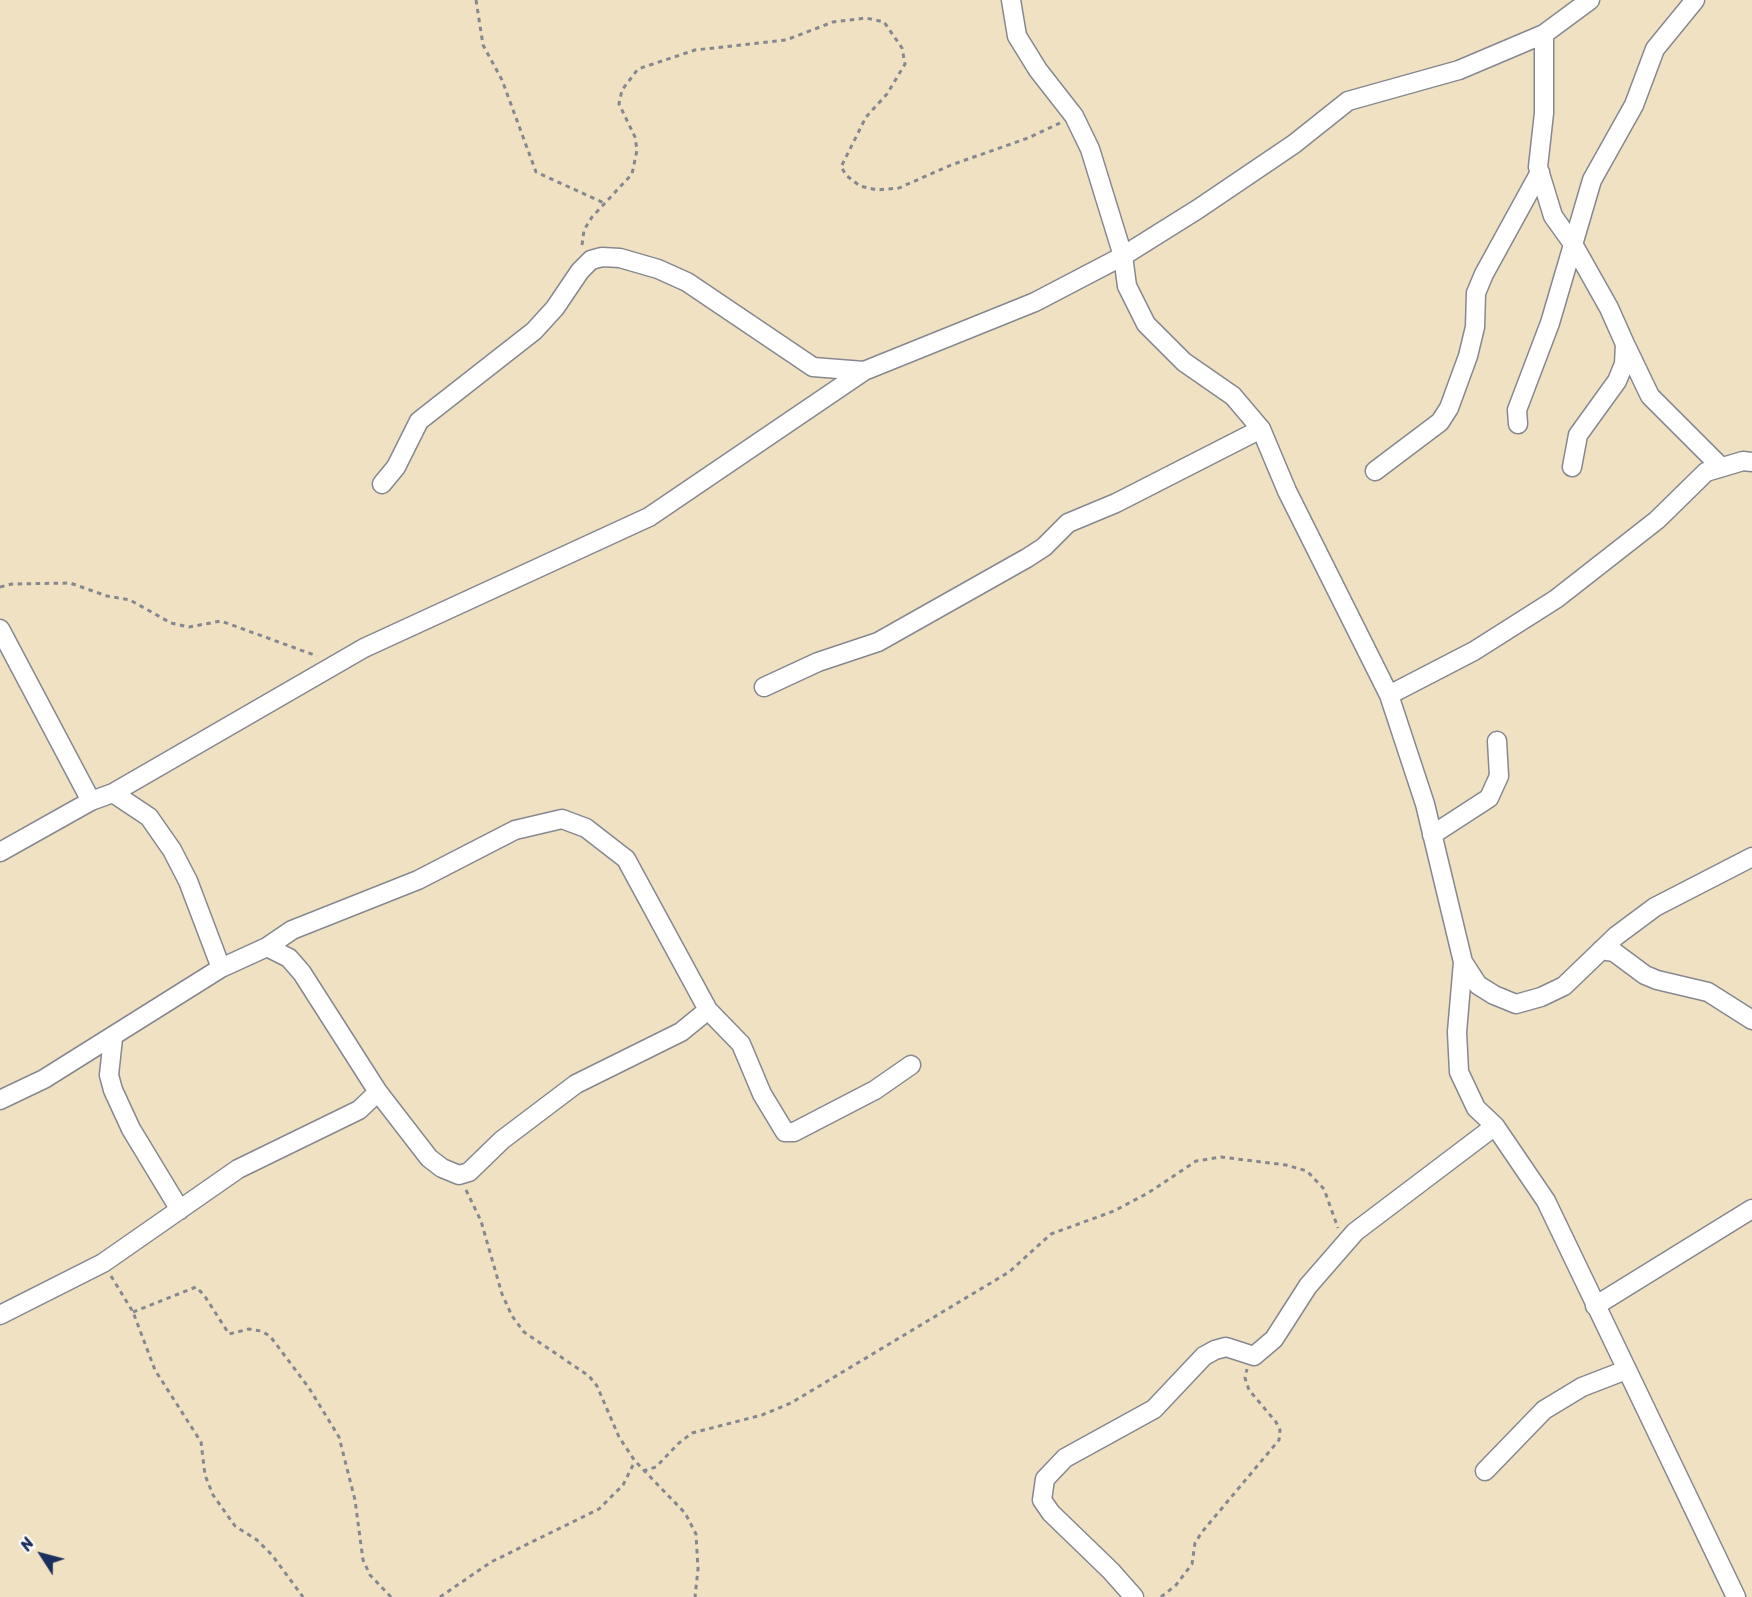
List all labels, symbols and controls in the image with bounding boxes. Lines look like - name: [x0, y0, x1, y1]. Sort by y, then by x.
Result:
- north arrow: [12, 1525, 72, 1585]
- text: N: [12, 1531, 42, 1557]

